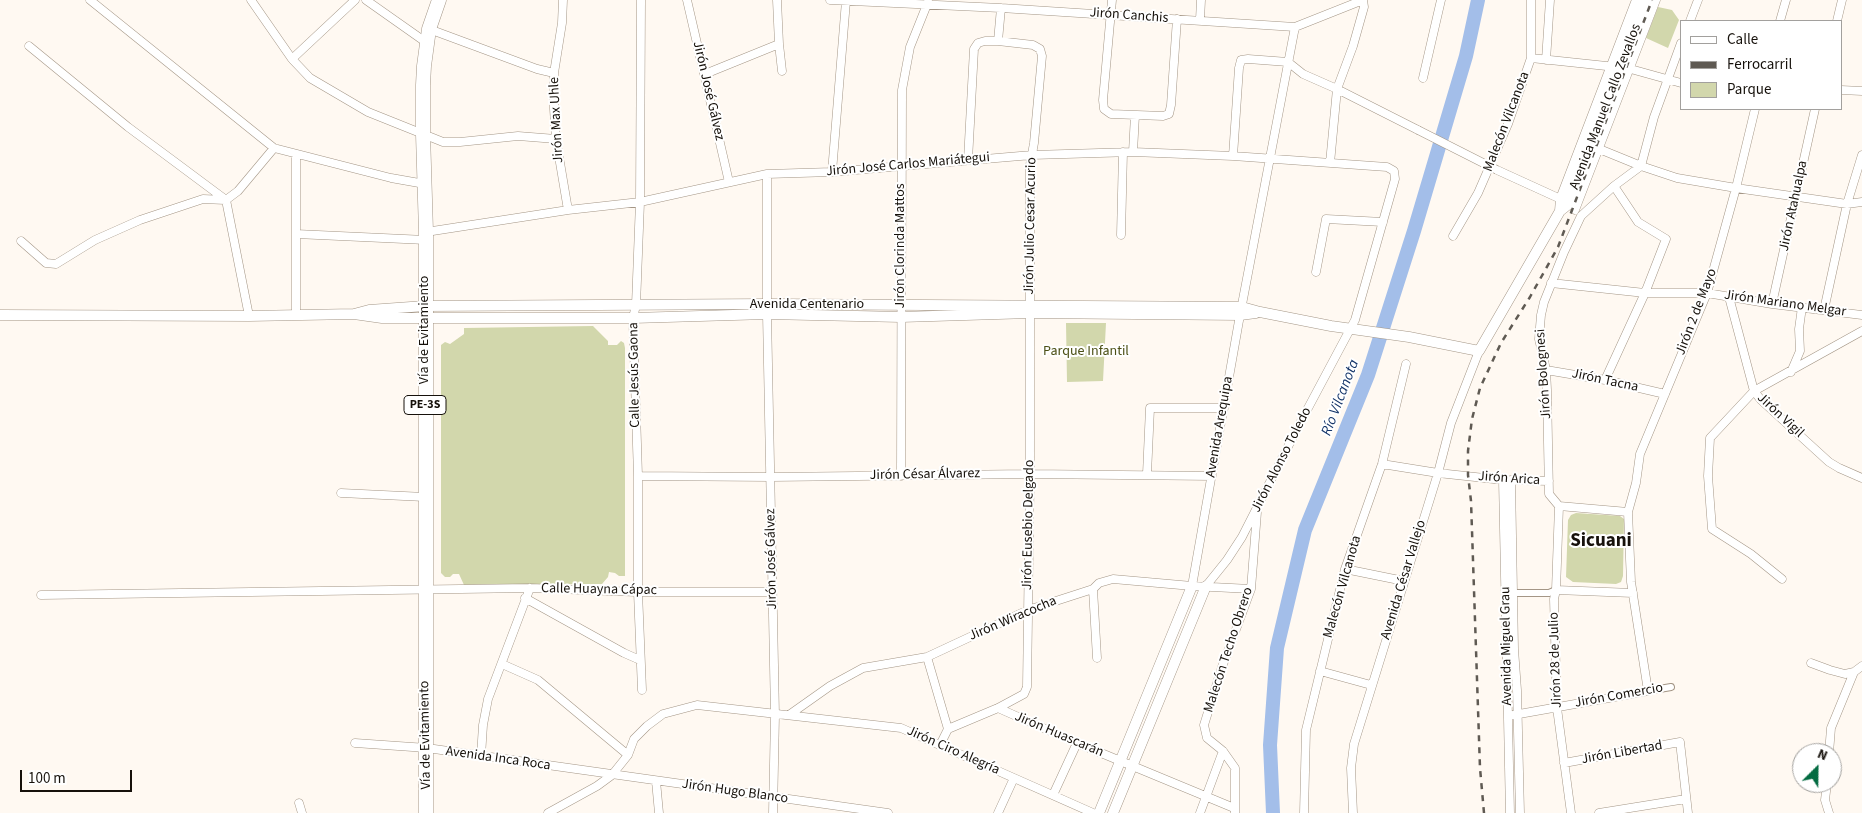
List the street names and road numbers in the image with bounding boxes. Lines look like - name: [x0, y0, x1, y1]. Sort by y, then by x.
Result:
- street label: Jirón Canchis: [1089, 5, 1169, 27]
- street label: Avenida Manuel Callo Zevallos: [1567, 22, 1645, 192]
- street label: Jirón José Gálvez: [688, 40, 728, 142]
- street label: Malecón Vilcanota: [1480, 70, 1534, 174]
- street label: Jirón Max Uhle: [546, 76, 568, 164]
- street label: Jirón José Carlos Mariátegui: [825, 149, 991, 181]
- street label: Jirón Julio Cesar Acurio: [1021, 157, 1041, 295]
- street label: Jirón Atahualpa: [1776, 159, 1812, 253]
- street label: Jirón Clorinda Mattos: [893, 183, 909, 309]
- street label: Jirón 2 de Mayo: [1673, 266, 1721, 358]
- street label: Vía de Evitamiento: [417, 276, 433, 384]
- street label: Jirón Mariano Melgar: [1723, 287, 1847, 321]
- street label: Avenida Centenario: [750, 297, 864, 313]
- street label: Calle Jesús Gaona: [626, 322, 644, 428]
- street label: Jirón Bolognesi: [1532, 328, 1556, 420]
- street label: Jirón Tacna: [1570, 366, 1640, 396]
- street label: Avenida Arequipa: [1203, 375, 1237, 479]
- street label: Jirón Vigil: [1753, 390, 1807, 442]
- road number: PE-3S: [404, 396, 446, 414]
- street label: Jirón Alonso Toledo: [1248, 405, 1316, 515]
- street label: Jirón Eusebio Delgado: [1019, 460, 1039, 590]
- street label: Jirón César Álvarez: [870, 466, 980, 484]
- street label: Jirón Arica: [1477, 468, 1541, 490]
- street label: Jirón José Gálvez: [763, 508, 781, 610]
- street label: Avenida César Vallejo: [1378, 518, 1430, 642]
- street label: Malecón Vilcanota: [1320, 534, 1366, 640]
- street label: Calle Huayna Cápac: [541, 581, 657, 599]
- street label: Malecón Techo Obrero: [1201, 585, 1257, 715]
- street label: Avenida Miguel Grau: [1498, 586, 1516, 706]
- street label: Jirón Wiracocha: [967, 593, 1059, 645]
- street label: Jirón 28 de Julio: [1546, 612, 1566, 708]
- street label: Jirón Comercio: [1574, 680, 1664, 712]
- street label: Vía de Evitamiento: [417, 681, 435, 789]
- street label: Jirón Huascarán: [1012, 709, 1106, 761]
- street label: Jirón Ciro Alegría: [904, 723, 1002, 779]
- street label: Jirón Libertad: [1580, 738, 1664, 768]
- street label: Avenida Inca Roca: [444, 743, 552, 775]
- street label: Jirón Hugo Blanco: [681, 776, 789, 808]

